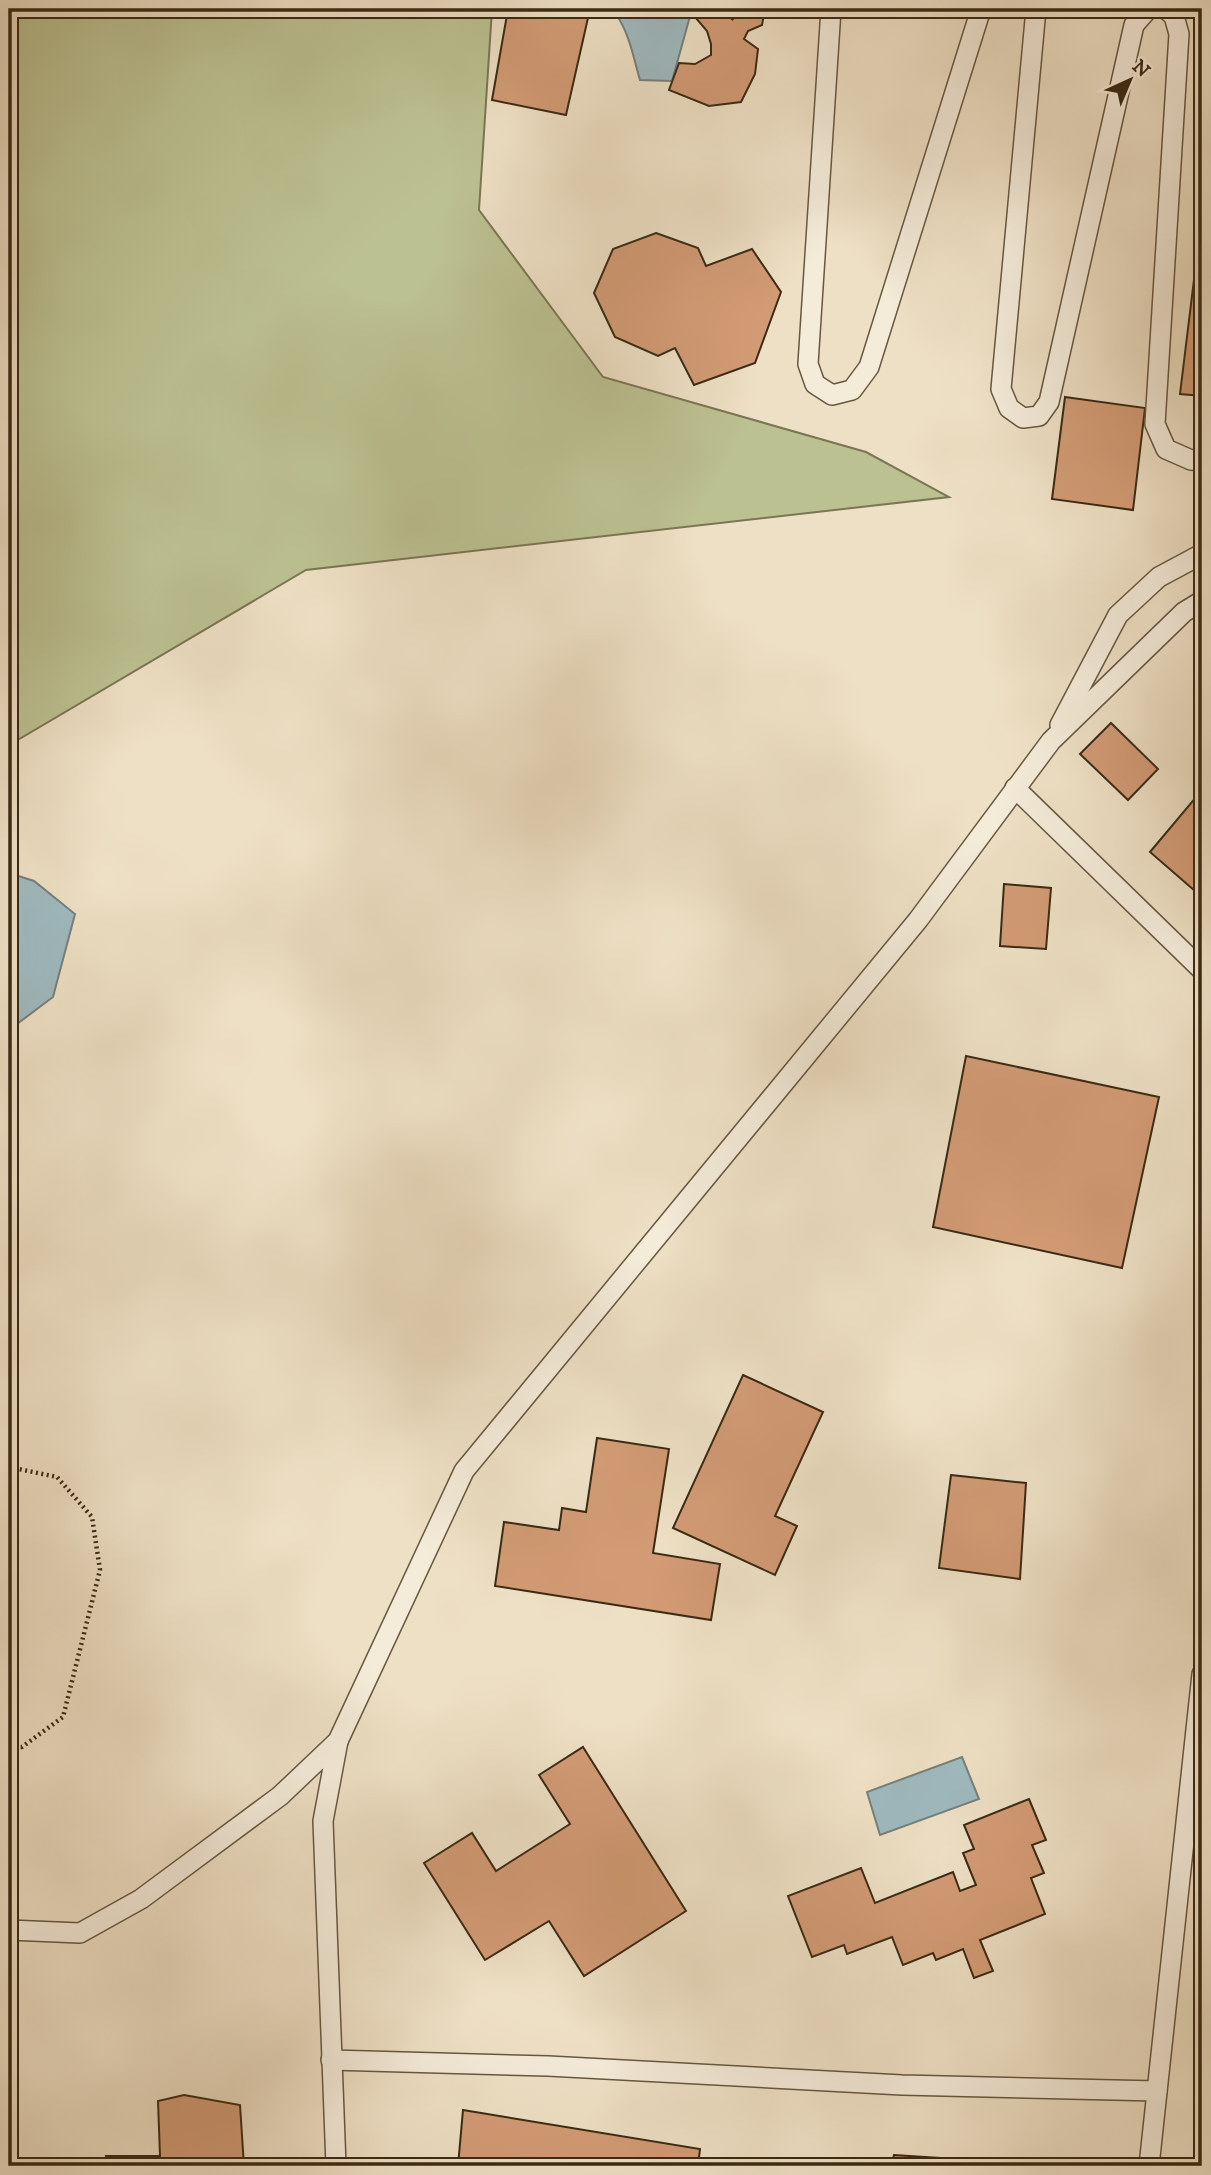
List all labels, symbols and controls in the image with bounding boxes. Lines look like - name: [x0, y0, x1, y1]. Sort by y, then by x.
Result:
- north arrow: [1096, 46, 1166, 116]
- text: N: [1127, 55, 1155, 83]

